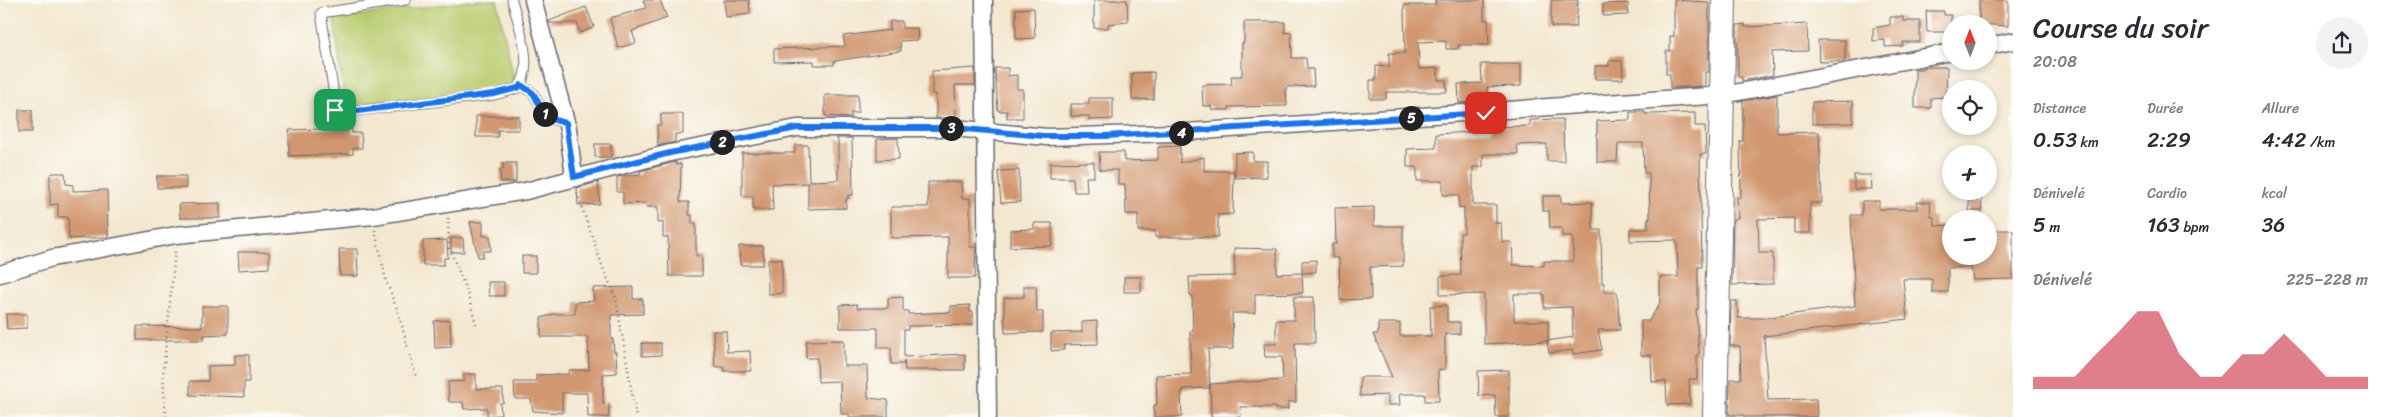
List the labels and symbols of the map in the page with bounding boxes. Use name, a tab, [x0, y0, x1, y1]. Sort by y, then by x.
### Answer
north arrow	[1942, 15, 1998, 70]
pin	[314, 89, 356, 131]
pin	[1465, 92, 1507, 134]
pin: 1	[532, 102, 558, 126]
pin: 5	[1398, 106, 1424, 130]
pin: 3	[938, 116, 964, 140]
pin: 4	[1168, 120, 1194, 146]
pin: 2	[710, 130, 734, 154]

